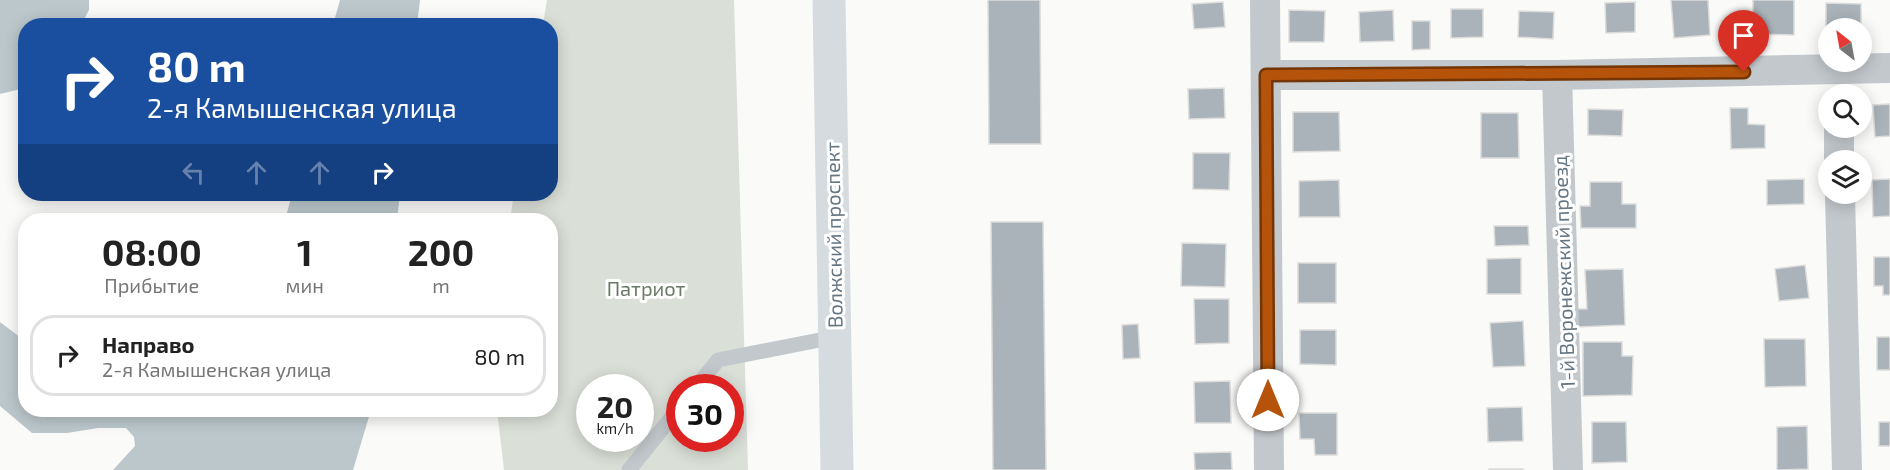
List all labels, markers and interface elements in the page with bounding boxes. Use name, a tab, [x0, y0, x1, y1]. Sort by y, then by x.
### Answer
pin	[1718, 10, 1769, 72]
north arrow	[1818, 18, 1872, 72]
map controls	[1818, 18, 1872, 204]
icon: arrive	[1727, 19, 1760, 52]
text: 80 m	[147, 40, 246, 90]
icon: right	[48, 42, 126, 120]
button: search	[1818, 84, 1872, 138]
text: 2-я Камышенская улица	[147, 91, 457, 123]
street label: Волжский проспект	[819, 141, 847, 328]
button: layers	[1818, 150, 1872, 204]
street label: 1-й Воронежский проезд	[1547, 155, 1579, 389]
icon: left	[177, 156, 210, 189]
icon: ahead	[240, 156, 273, 189]
icon: ahead	[303, 156, 336, 189]
icon: right	[366, 156, 399, 189]
text: 08:00	[102, 230, 202, 273]
text: 1	[297, 230, 313, 273]
text: 200	[408, 230, 474, 273]
text: Прибытие	[104, 273, 199, 297]
text: мин	[286, 273, 324, 297]
text: m	[432, 273, 450, 297]
park label: Патриот	[607, 276, 686, 300]
text: Направо	[102, 331, 195, 357]
icon: right	[51, 339, 84, 372]
text: 80 m	[474, 343, 525, 369]
text: 2-я Камышенская улица	[102, 357, 331, 381]
position arrow	[1236, 368, 1300, 432]
speed limit sign: 30	[666, 374, 744, 452]
text: 20	[597, 388, 633, 424]
text: km/h	[596, 419, 634, 437]

